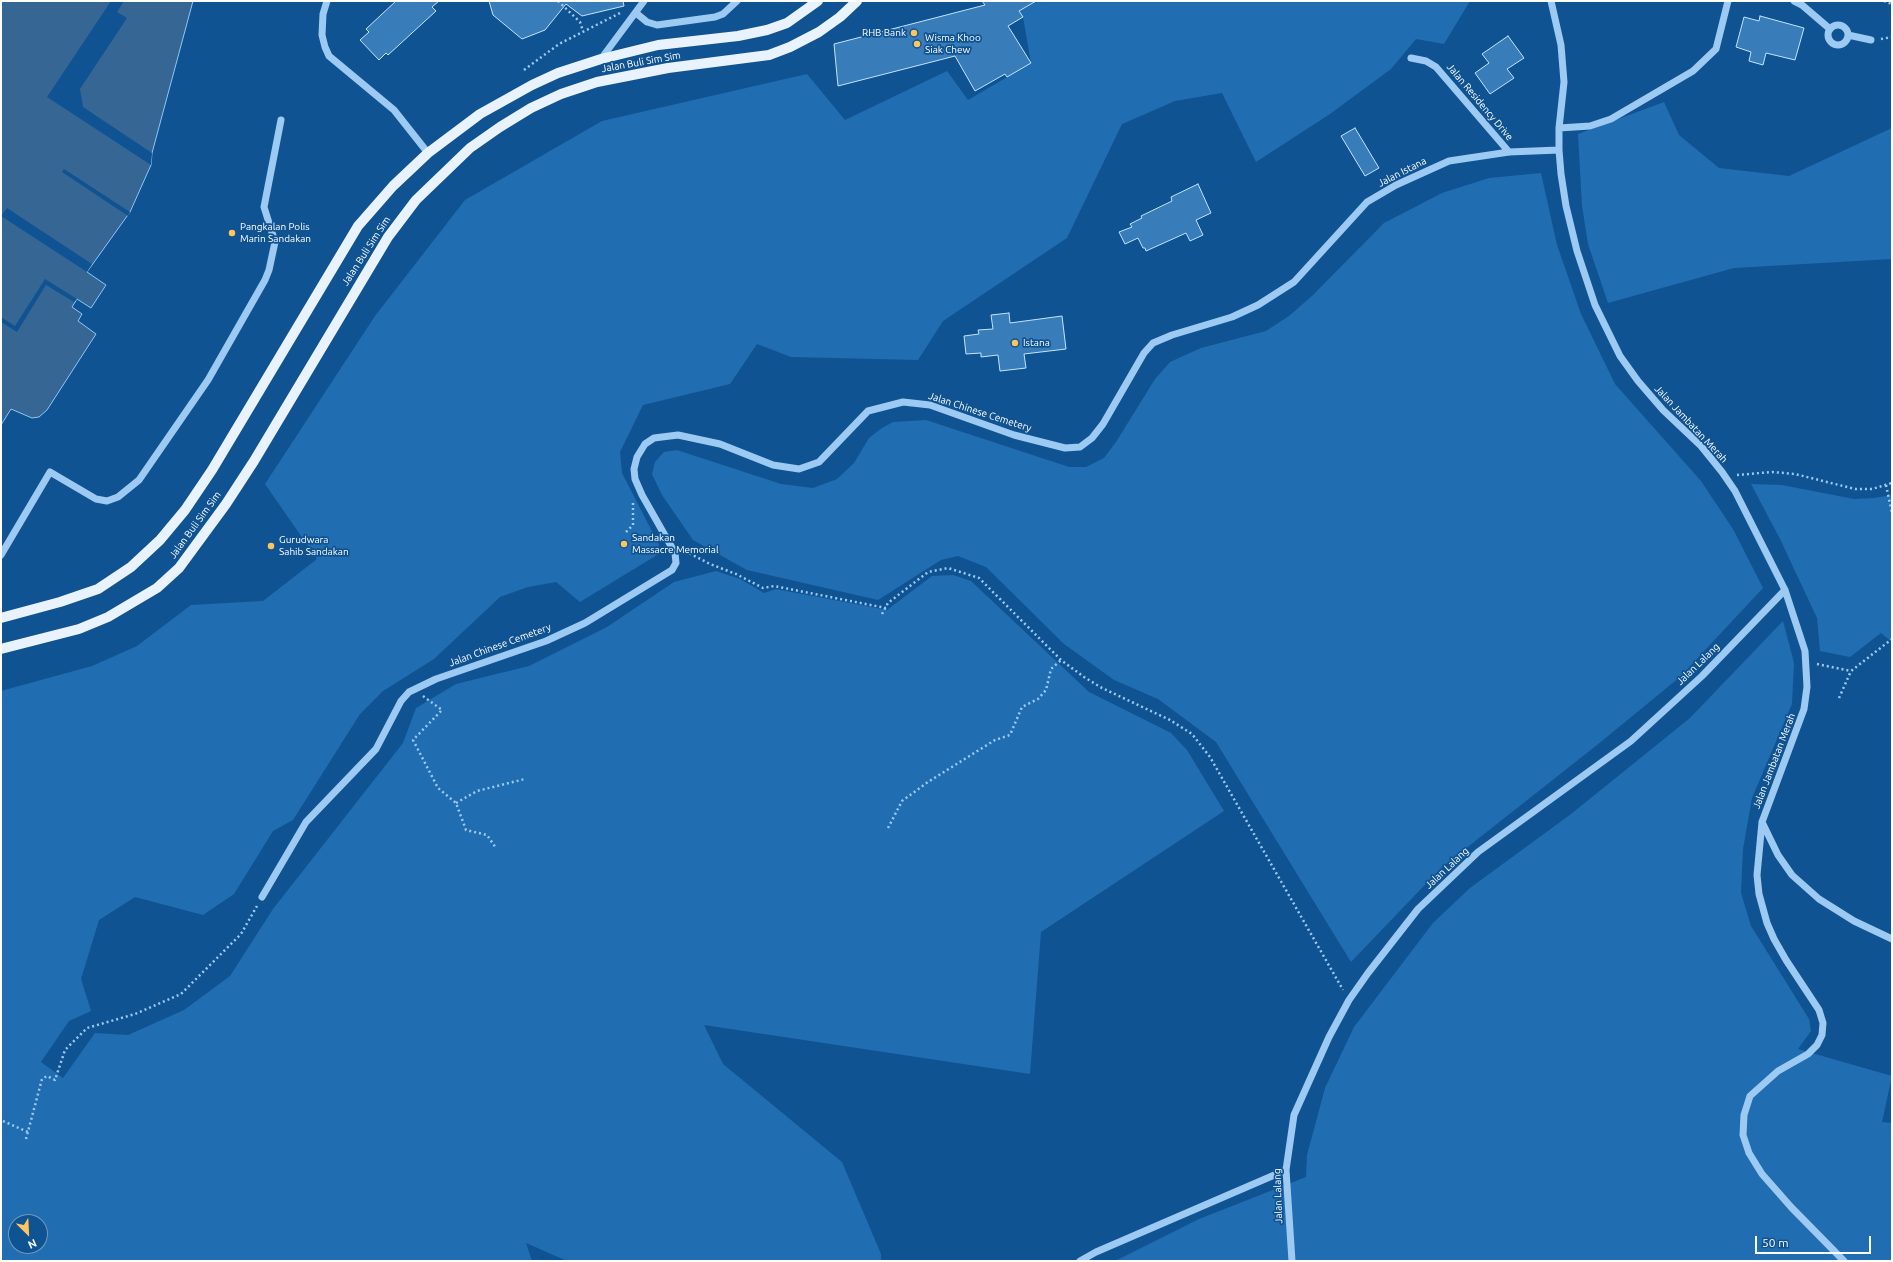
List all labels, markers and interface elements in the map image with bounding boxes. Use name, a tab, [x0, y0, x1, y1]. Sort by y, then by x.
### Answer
place label: RHB Bank	[862, 27, 906, 39]
marker: RHB Bank	[909, 28, 919, 38]
place label: Wisma Khoo Siak Chew	[925, 32, 981, 56]
marker: Wisma Khoo Siak Chew	[912, 39, 922, 49]
street label: Jalan Buli Sim Sim	[601, 49, 681, 75]
street label: Jalan Residency Drive	[1444, 61, 1516, 143]
street label: Jalan Istana	[1376, 155, 1428, 189]
street label: Jalan Buli Sim Sim	[339, 214, 393, 288]
place label: Pangkalan Polis Marin Sandakan	[240, 221, 311, 244]
marker: Pangkalan Polis Marin Sandakan	[227, 228, 237, 238]
place label: Istana	[1023, 337, 1050, 349]
marker: Istana	[1010, 338, 1020, 348]
street label: Jalan Jambatan Merah	[1652, 383, 1730, 465]
street label: Jalan Chinese Cemetery	[927, 390, 1033, 434]
street label: Jalan Buli Sim Sim	[167, 489, 223, 561]
place label: Sandakan Massacre Memorial	[632, 532, 719, 556]
place label: Gurudwara Sahib Sandakan	[279, 534, 349, 558]
marker: Sandakan Massacre Memorial	[619, 539, 629, 549]
marker: Gurudwara Sahib Sandakan	[266, 541, 276, 551]
street label: Jalan Chinese Cemetery	[447, 621, 553, 669]
street label: Jalan Lalang	[1674, 640, 1722, 688]
street label: Jalan Jambatan Merah	[1750, 712, 1798, 810]
street label: Jalan Lalang	[1423, 845, 1471, 891]
street label: Jalan Lalang	[1271, 1168, 1285, 1224]
north arrow	[8, 1214, 48, 1254]
scale bar	[1757, 1228, 1873, 1254]
text: 50 m	[1762, 1236, 1789, 1249]
text: N	[26, 1237, 39, 1251]

